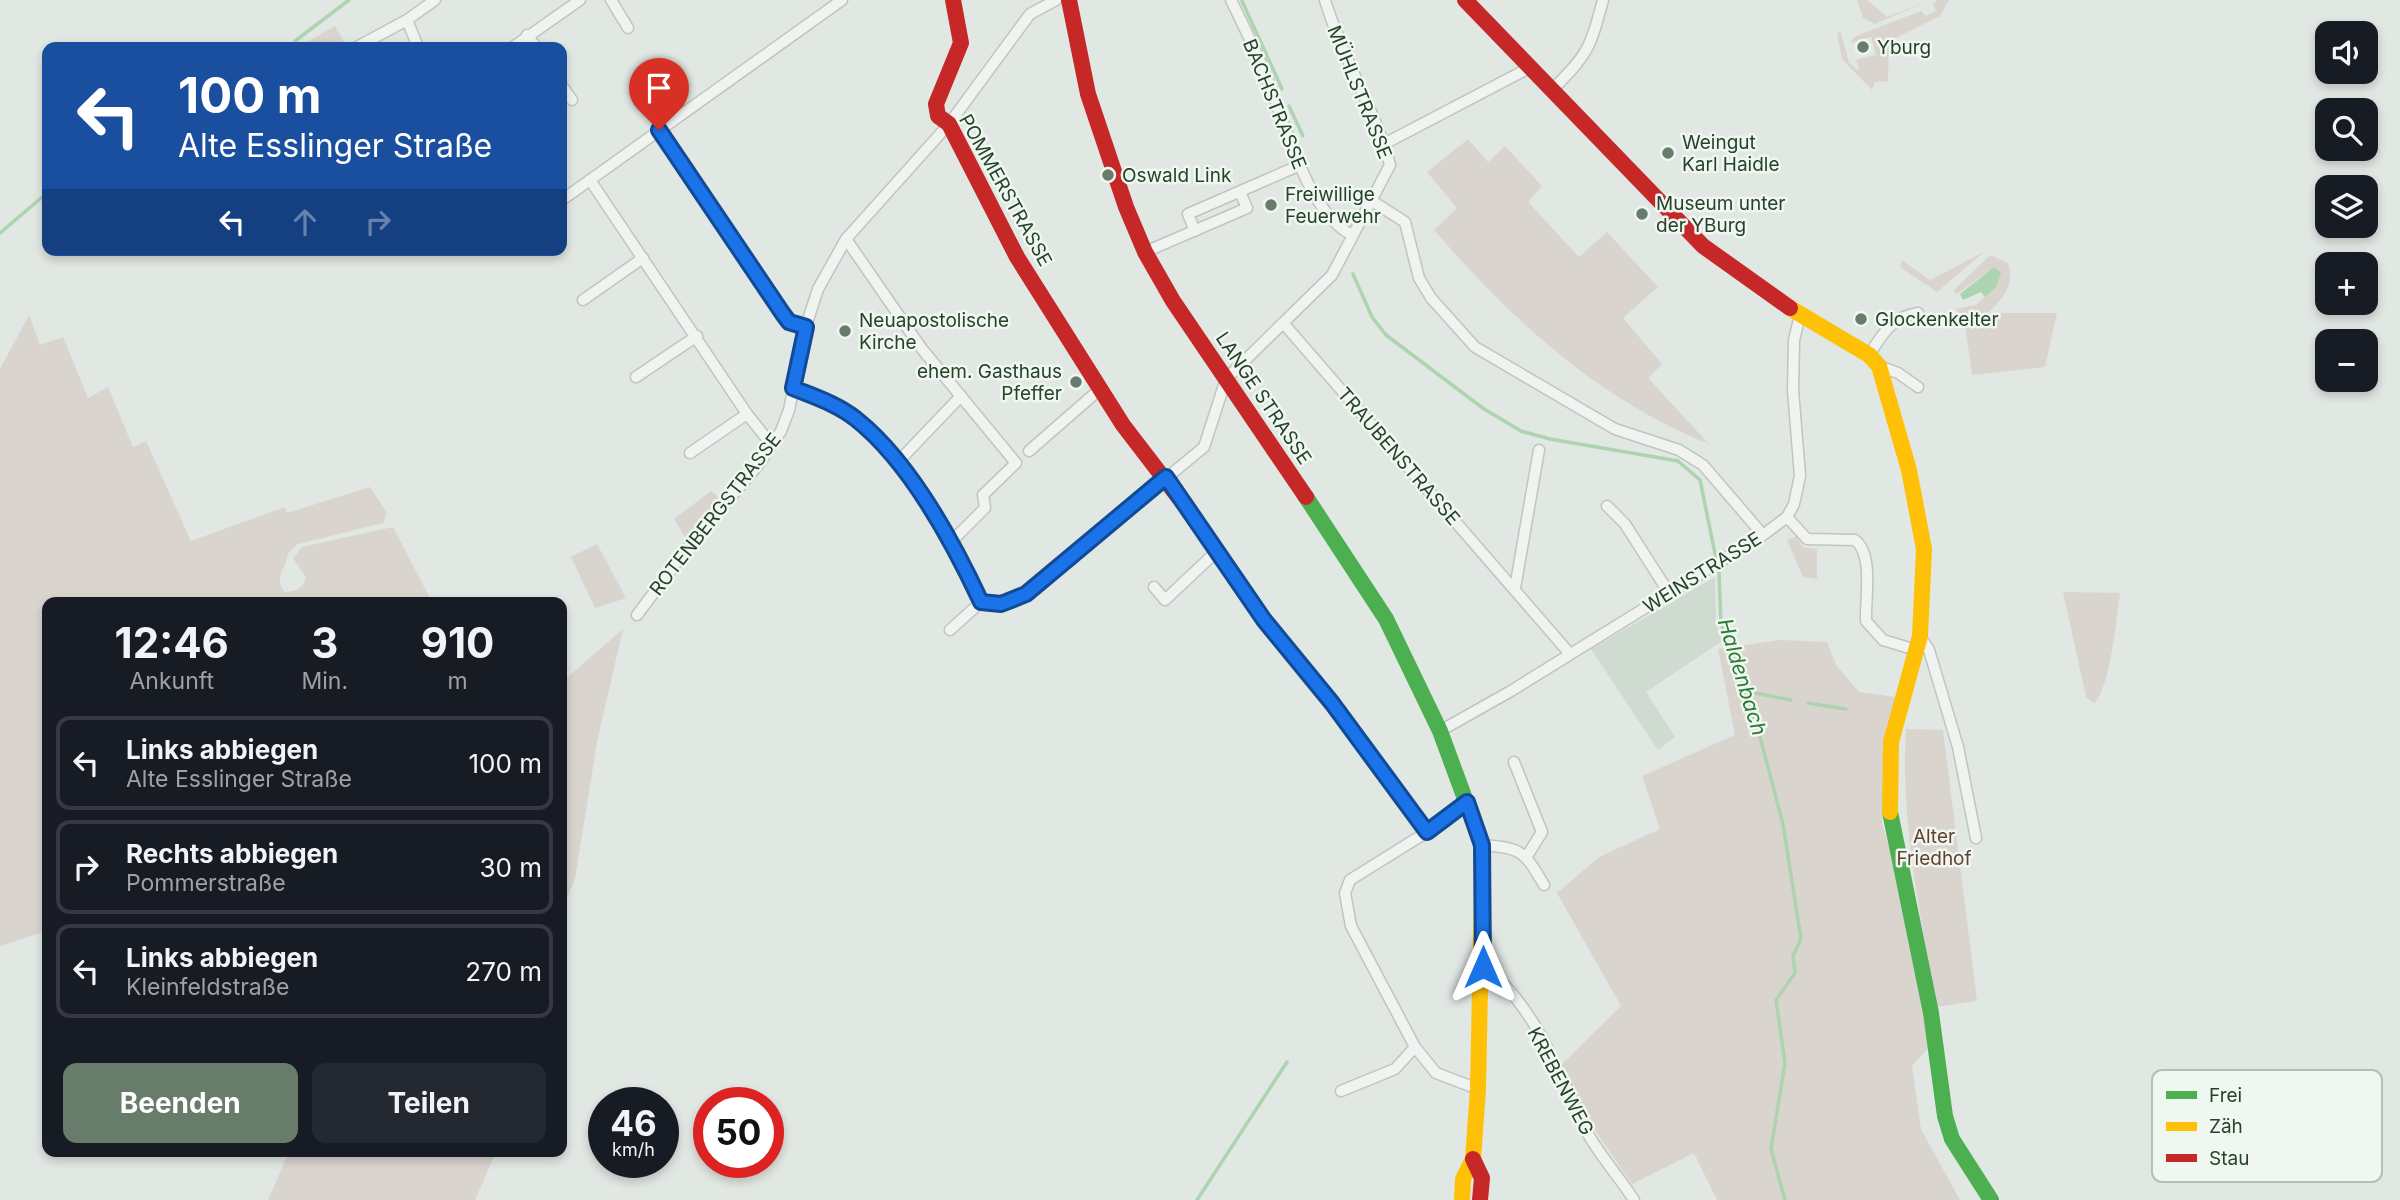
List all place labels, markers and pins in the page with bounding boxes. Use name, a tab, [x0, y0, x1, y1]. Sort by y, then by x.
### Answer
place label: Yburg	[1877, 36, 1931, 59]
marker: Yburg	[1855, 39, 1871, 55]
pin	[629, 58, 689, 130]
place label: Weingut Karl Haidle	[1682, 131, 1780, 176]
marker: Weingut Karl Haidle	[1660, 145, 1676, 161]
place label: Oswald Link	[1122, 164, 1232, 187]
marker: Oswald Link	[1100, 167, 1116, 183]
place label: Freiwillige Feuerwehr	[1285, 183, 1381, 228]
place label: Museum unter der YBurg	[1656, 192, 1785, 237]
marker: Freiwillige Feuerwehr	[1263, 197, 1279, 213]
marker: Museum unter der YBurg	[1634, 206, 1650, 222]
place label: Glockenkelter	[1875, 308, 1999, 331]
place label: Neuapostolische Kirche	[859, 309, 1009, 354]
marker: Glockenkelter	[1853, 311, 1869, 327]
marker: Neuapostolische Kirche	[837, 323, 853, 339]
place label: ehem. Gasthaus Pfeffer	[917, 360, 1062, 405]
marker: ehem. Gasthaus Pfeffer	[1068, 374, 1084, 390]

